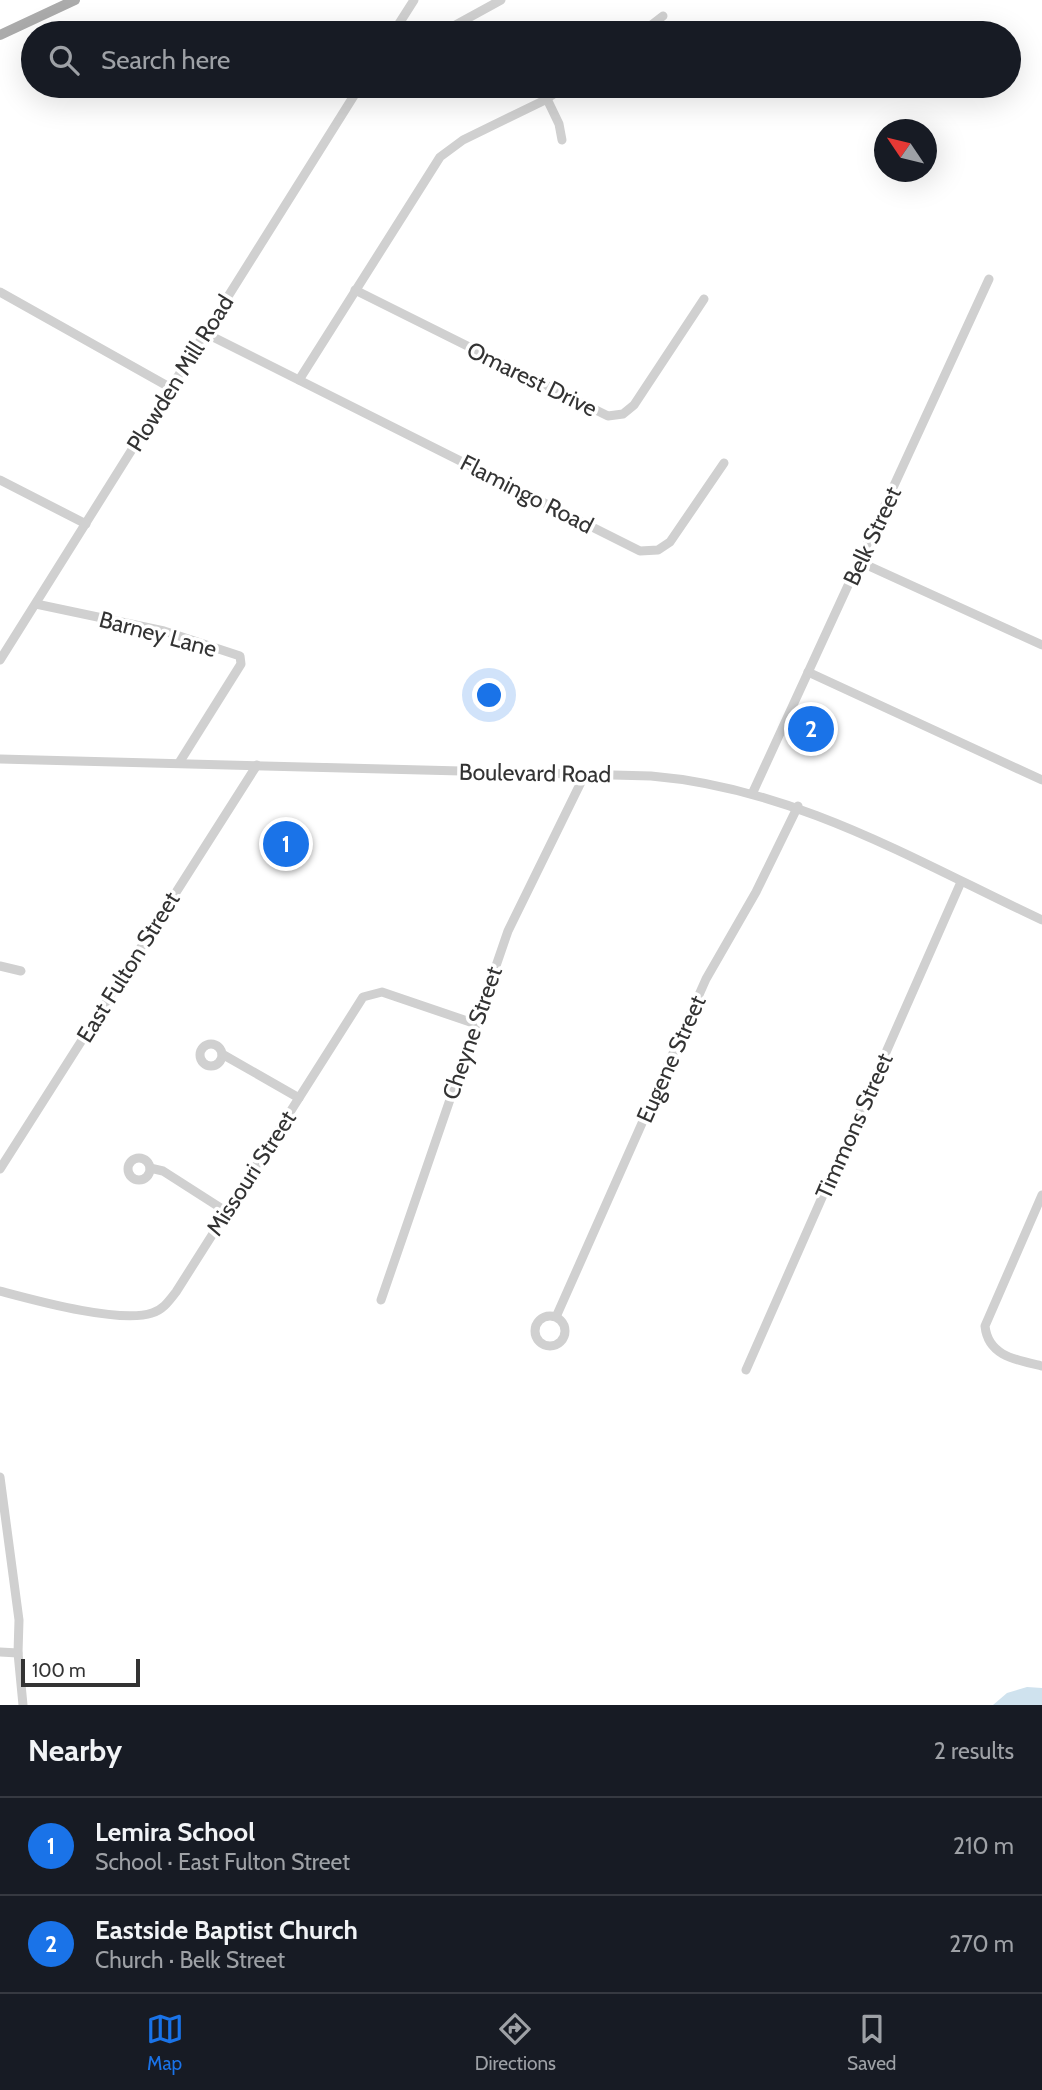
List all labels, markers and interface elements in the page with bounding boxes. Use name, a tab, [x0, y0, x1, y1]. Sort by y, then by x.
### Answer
search box	[21, 21, 1021, 98]
icon: search	[45, 41, 83, 79]
text: Search here	[101, 44, 230, 76]
north arrow	[874, 119, 937, 182]
street label: Plowden Mill Road	[121, 290, 239, 456]
street label: Omarest Drive	[462, 335, 602, 423]
street label: Flamingo Road	[456, 448, 598, 540]
street label: Belk Street	[837, 482, 907, 590]
street label: Barney Lane	[96, 605, 220, 663]
your location	[472, 678, 506, 712]
pin: 2	[788, 703, 834, 755]
street label: Boulevard Road	[459, 758, 611, 788]
pin: 1	[263, 818, 309, 870]
street label: East Fulton Street	[71, 886, 186, 1047]
street label: Cheyne Street	[436, 963, 508, 1103]
street label: Eugene Street	[630, 991, 712, 1127]
street label: Timmons Street	[809, 1049, 899, 1203]
street label: Missouri Street	[200, 1105, 302, 1241]
scale bar	[21, 1656, 140, 1688]
text: 100 m	[32, 1659, 86, 1682]
text: Nearby	[28, 1732, 122, 1769]
text: 2 results	[934, 1737, 1014, 1765]
text: Lemira School	[95, 1816, 255, 1848]
text: 1	[47, 1832, 55, 1860]
text: 210 m	[953, 1832, 1014, 1860]
text: School · East Fulton Street	[95, 1848, 350, 1876]
text: Eastside Baptist Church	[95, 1914, 358, 1946]
text: 2	[45, 1930, 57, 1958]
text: 270 m	[949, 1930, 1014, 1958]
text: Church · Belk Street	[95, 1946, 285, 1974]
tab: Map	[146, 2010, 184, 2075]
tab: Directions	[475, 2010, 556, 2075]
tab: Saved	[847, 2010, 896, 2075]

